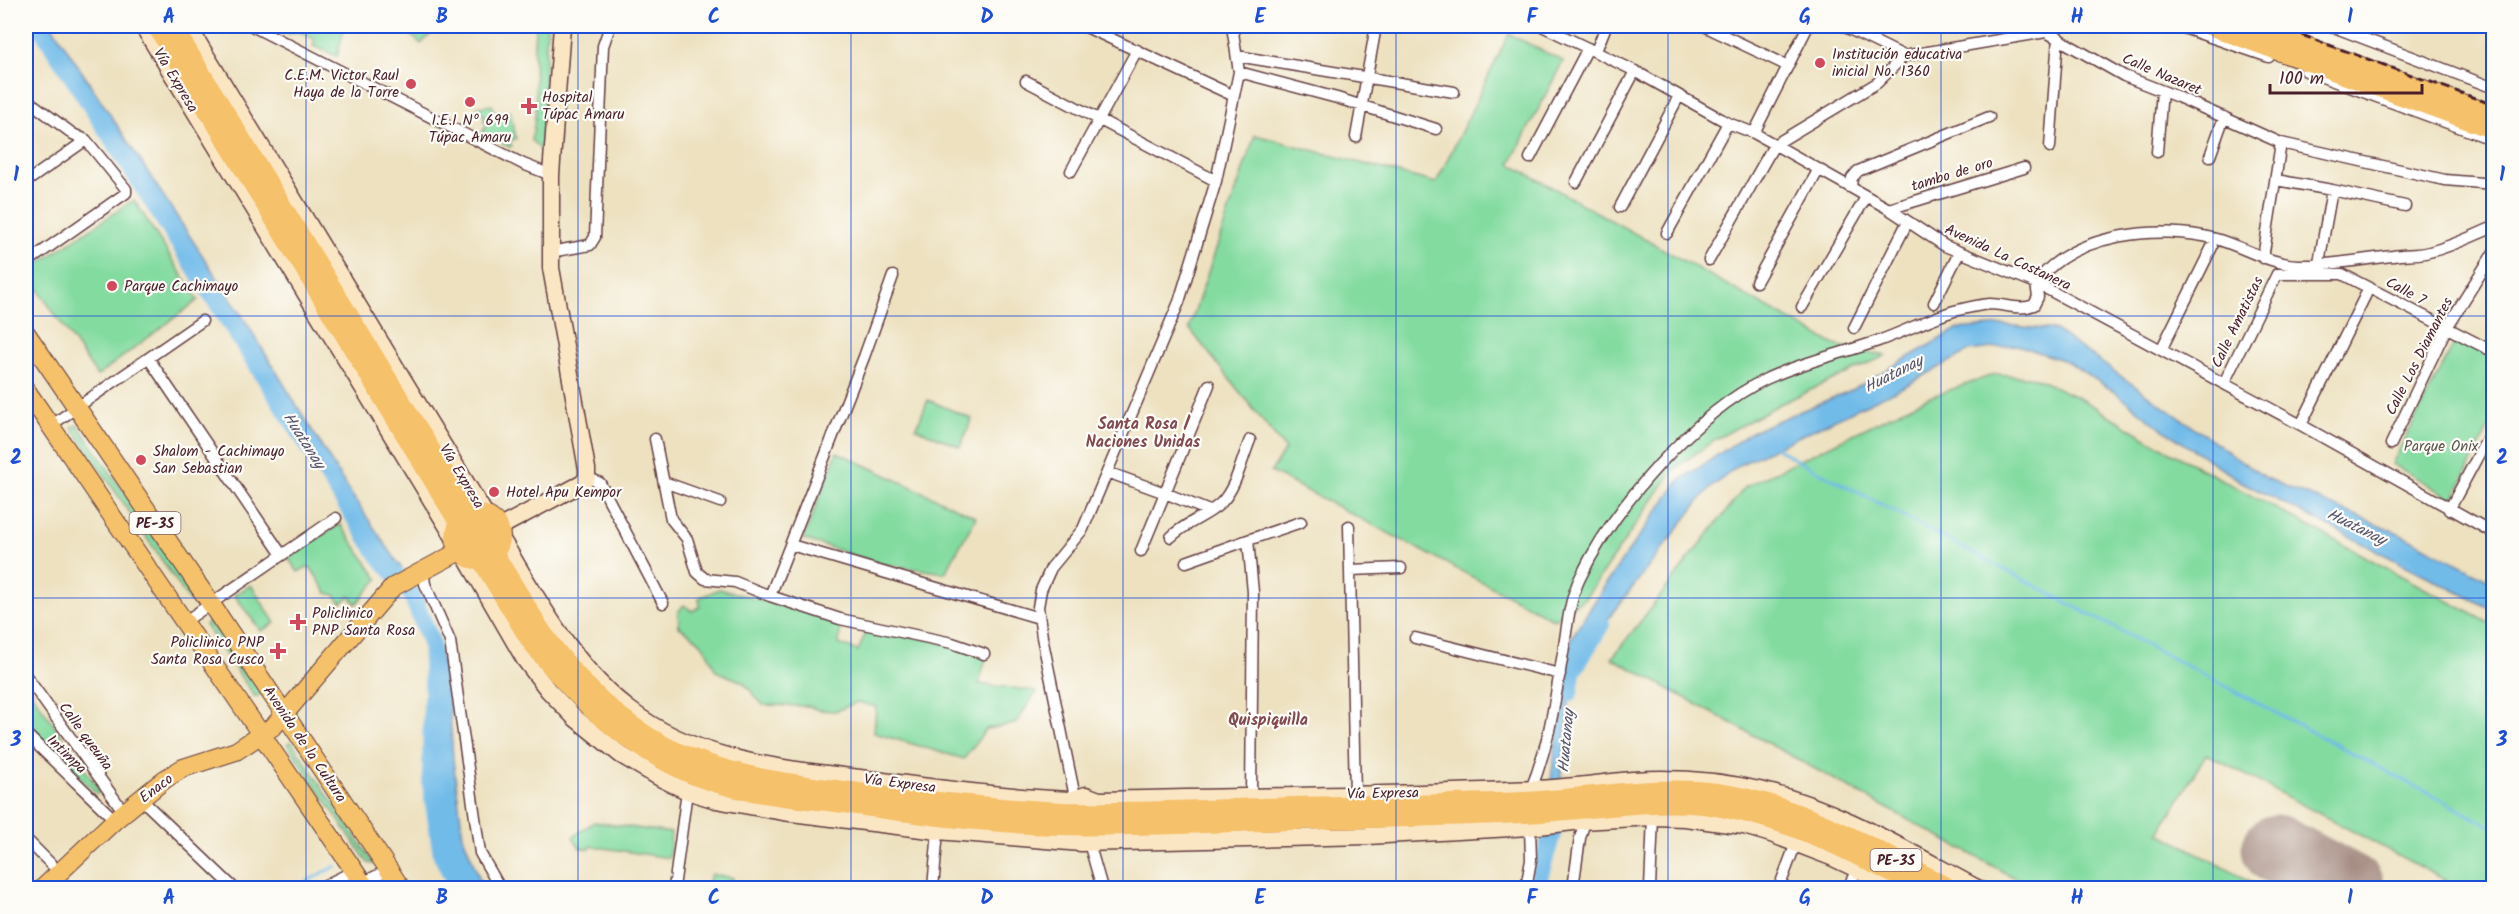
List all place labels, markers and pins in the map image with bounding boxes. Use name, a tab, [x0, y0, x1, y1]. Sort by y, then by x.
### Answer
place label: Institución educativa inicial No. 1360	[1832, 43, 1962, 84]
marker: Institución educativa inicial No. 1360	[1813, 56, 1827, 70]
place label: C.E.M. Victor Raul Haya de la Torre	[284, 64, 399, 105]
marker: C.E.M. Victor Raul Haya de la Torre	[404, 77, 418, 91]
place label: Hospital Túpac Amaru	[542, 86, 624, 127]
marker: I.E.I Nº 699 Túpac Amaru	[463, 95, 477, 109]
marker: Hospital Túpac Amaru	[520, 97, 538, 115]
place label: I.E.I Nº 699 Túpac Amaru	[429, 109, 511, 150]
place label: Parque Cachimayo	[124, 275, 239, 299]
marker: Parque Cachimayo	[105, 279, 119, 293]
place label: Shalom - Cachimayo San Sebastian	[153, 440, 285, 481]
marker: Shalom - Cachimayo San Sebastian	[134, 453, 148, 467]
place label: Hotel Apu Kempor	[506, 481, 622, 505]
marker: Hotel Apu Kempor	[487, 485, 501, 499]
place label: Policlinico PNP Santa Rosa	[312, 602, 415, 643]
marker: Policlinico PNP Santa Rosa	[289, 613, 307, 631]
place label: Policlinico PNP Santa Rosa Cusco	[151, 631, 265, 672]
marker: Policlinico PNP Santa Rosa Cusco	[269, 642, 287, 660]

